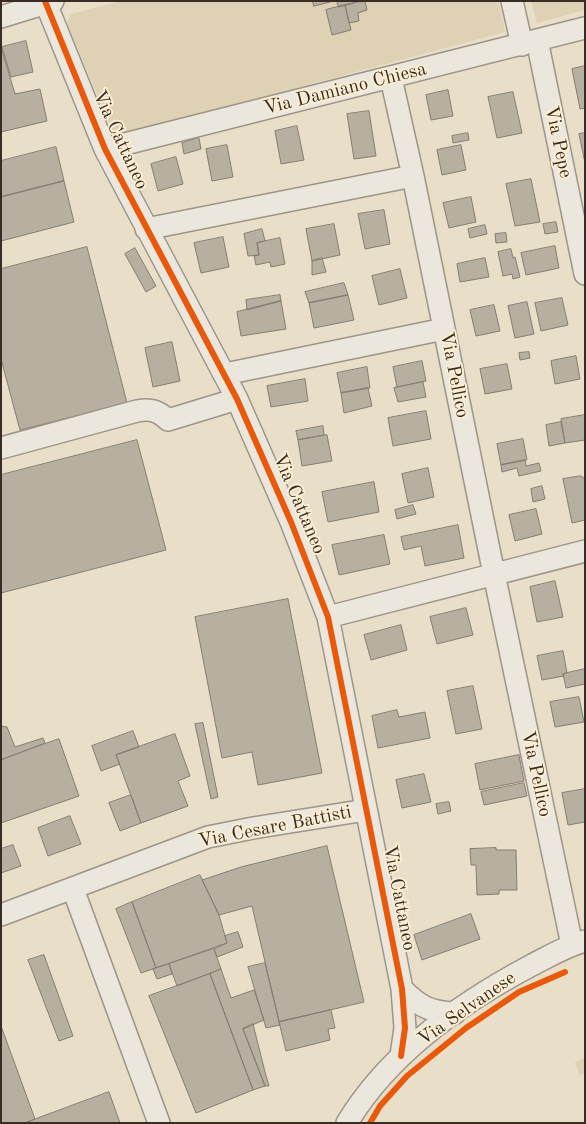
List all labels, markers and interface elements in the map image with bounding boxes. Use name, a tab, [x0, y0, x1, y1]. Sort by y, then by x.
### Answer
street label: Via Damiano Chiesa	[261, 58, 429, 120]
street label: Via Cattaneo	[87, 87, 153, 193]
street label: Via Pepe	[539, 104, 577, 180]
street label: Via Pellico	[434, 330, 474, 420]
street label: Via Cattaneo	[268, 450, 330, 558]
street label: Via Pellico	[516, 729, 556, 819]
street label: Via Cesare Battisti	[196, 801, 354, 853]
street label: Via Cattaneo	[378, 843, 420, 953]
street label: Via Selvanese	[414, 967, 520, 1051]

